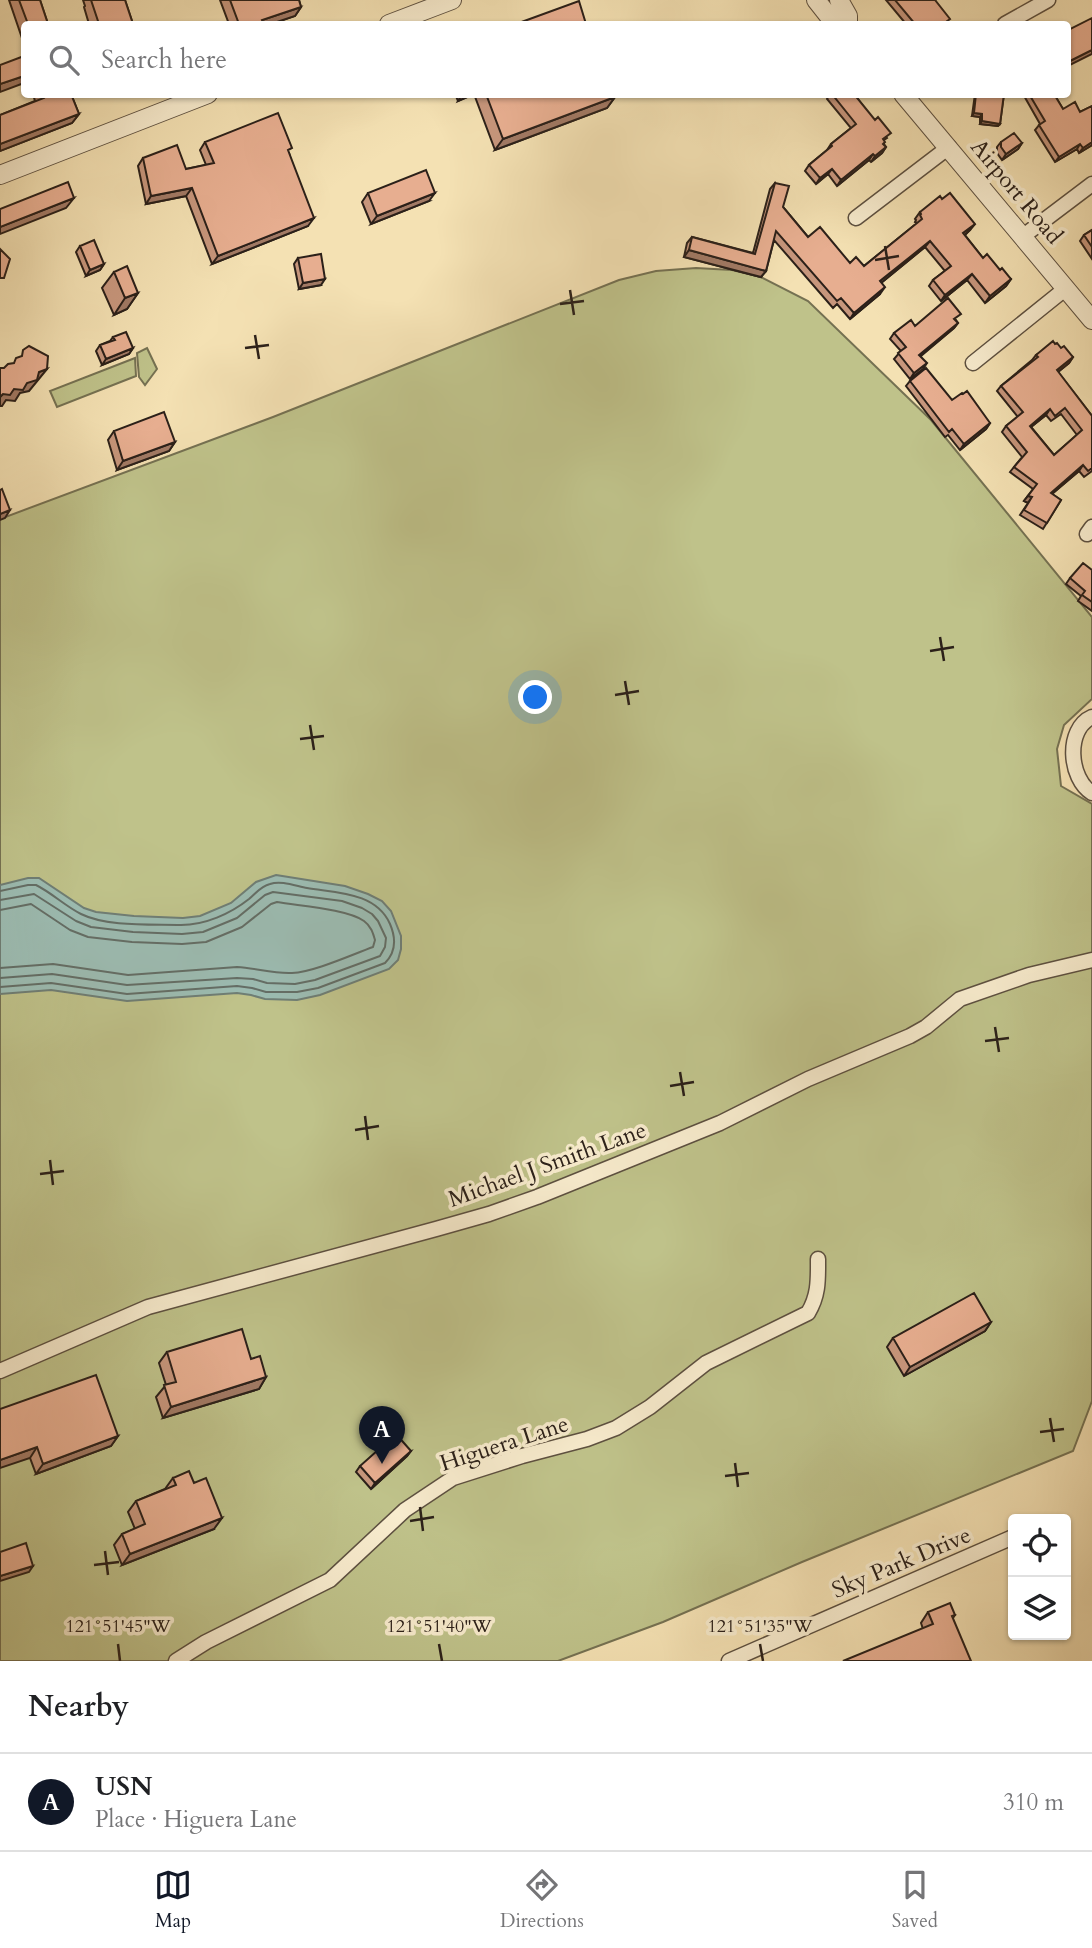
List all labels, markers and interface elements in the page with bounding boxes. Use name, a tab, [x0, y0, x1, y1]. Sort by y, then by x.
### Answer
search box	[21, 21, 1071, 98]
icon: search	[45, 41, 83, 79]
text: Search here	[101, 42, 227, 77]
street label: Airport Road	[964, 132, 1070, 251]
your location	[518, 680, 552, 714]
street label: Michael J Smith Lane	[444, 1114, 650, 1215]
pin: A	[359, 1406, 405, 1464]
street label: Higuera Lane	[436, 1408, 572, 1479]
map controls	[1008, 1514, 1071, 1640]
button: locate	[1008, 1514, 1071, 1577]
street label: Sky Park Drive	[827, 1519, 975, 1606]
button: layers	[1008, 1577, 1071, 1640]
text: 121°51'45"W	[65, 1614, 171, 1639]
text: 121°51'40"W	[386, 1614, 492, 1639]
text: 121°51'35"W	[707, 1614, 813, 1639]
text: Nearby	[28, 1686, 129, 1727]
text: USN	[95, 1769, 153, 1804]
text: A	[42, 1787, 60, 1818]
text: 310 m	[1003, 1787, 1064, 1818]
text: Place · Higuera Lane	[95, 1804, 297, 1835]
tab: Map	[154, 1866, 192, 1934]
tab: Directions	[500, 1866, 584, 1934]
tab: Saved	[892, 1866, 938, 1934]

